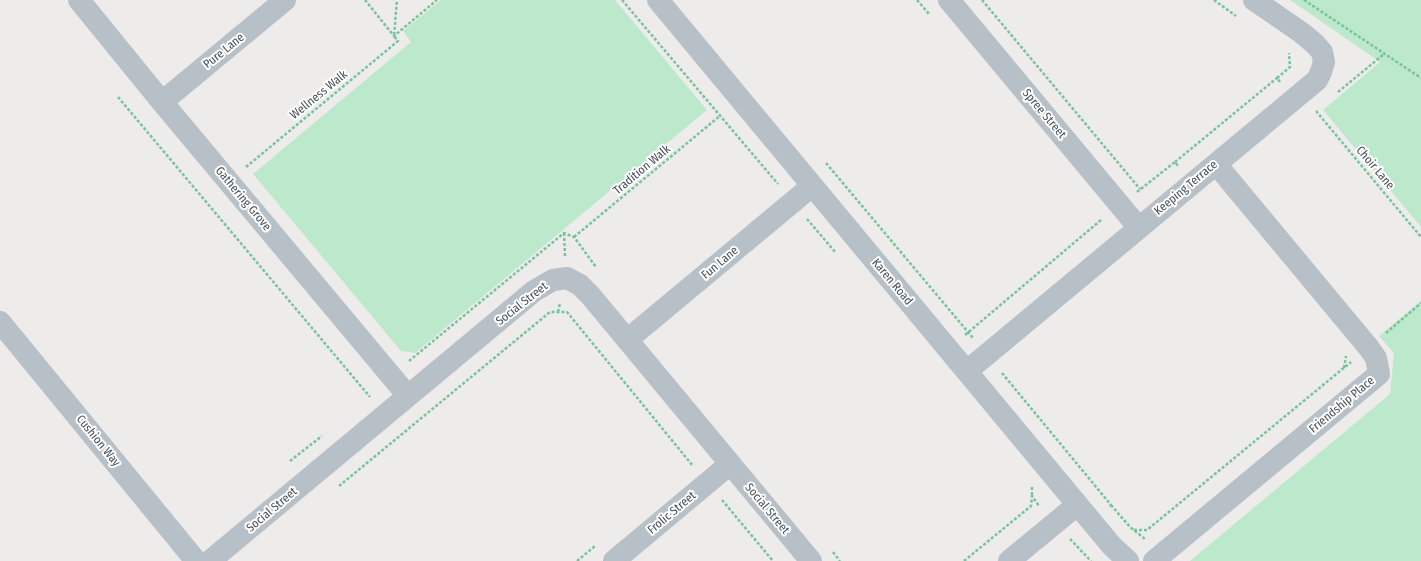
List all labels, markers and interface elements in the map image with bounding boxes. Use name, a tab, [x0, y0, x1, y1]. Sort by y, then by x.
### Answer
street label: Pure Lane	[201, 30, 247, 72]
street label: Wellness Walk	[287, 68, 351, 122]
street label: Spree Street	[1019, 86, 1069, 142]
street label: Tradition Walk	[611, 142, 673, 198]
street label: Choir Lane	[1353, 143, 1397, 193]
street label: Keeping Terrace	[1152, 157, 1220, 219]
street label: Gathering Grove	[212, 164, 274, 234]
street label: Fun Lane	[699, 243, 741, 283]
street label: Karen Road	[869, 256, 915, 308]
street label: Social Street	[493, 279, 551, 329]
street label: Friendship Place	[1307, 374, 1377, 436]
street label: Cushion Way	[73, 412, 123, 470]
street label: Social Street	[742, 481, 792, 537]
street label: Social Street	[244, 485, 300, 535]
street label: Frolic Street	[645, 489, 699, 537]

